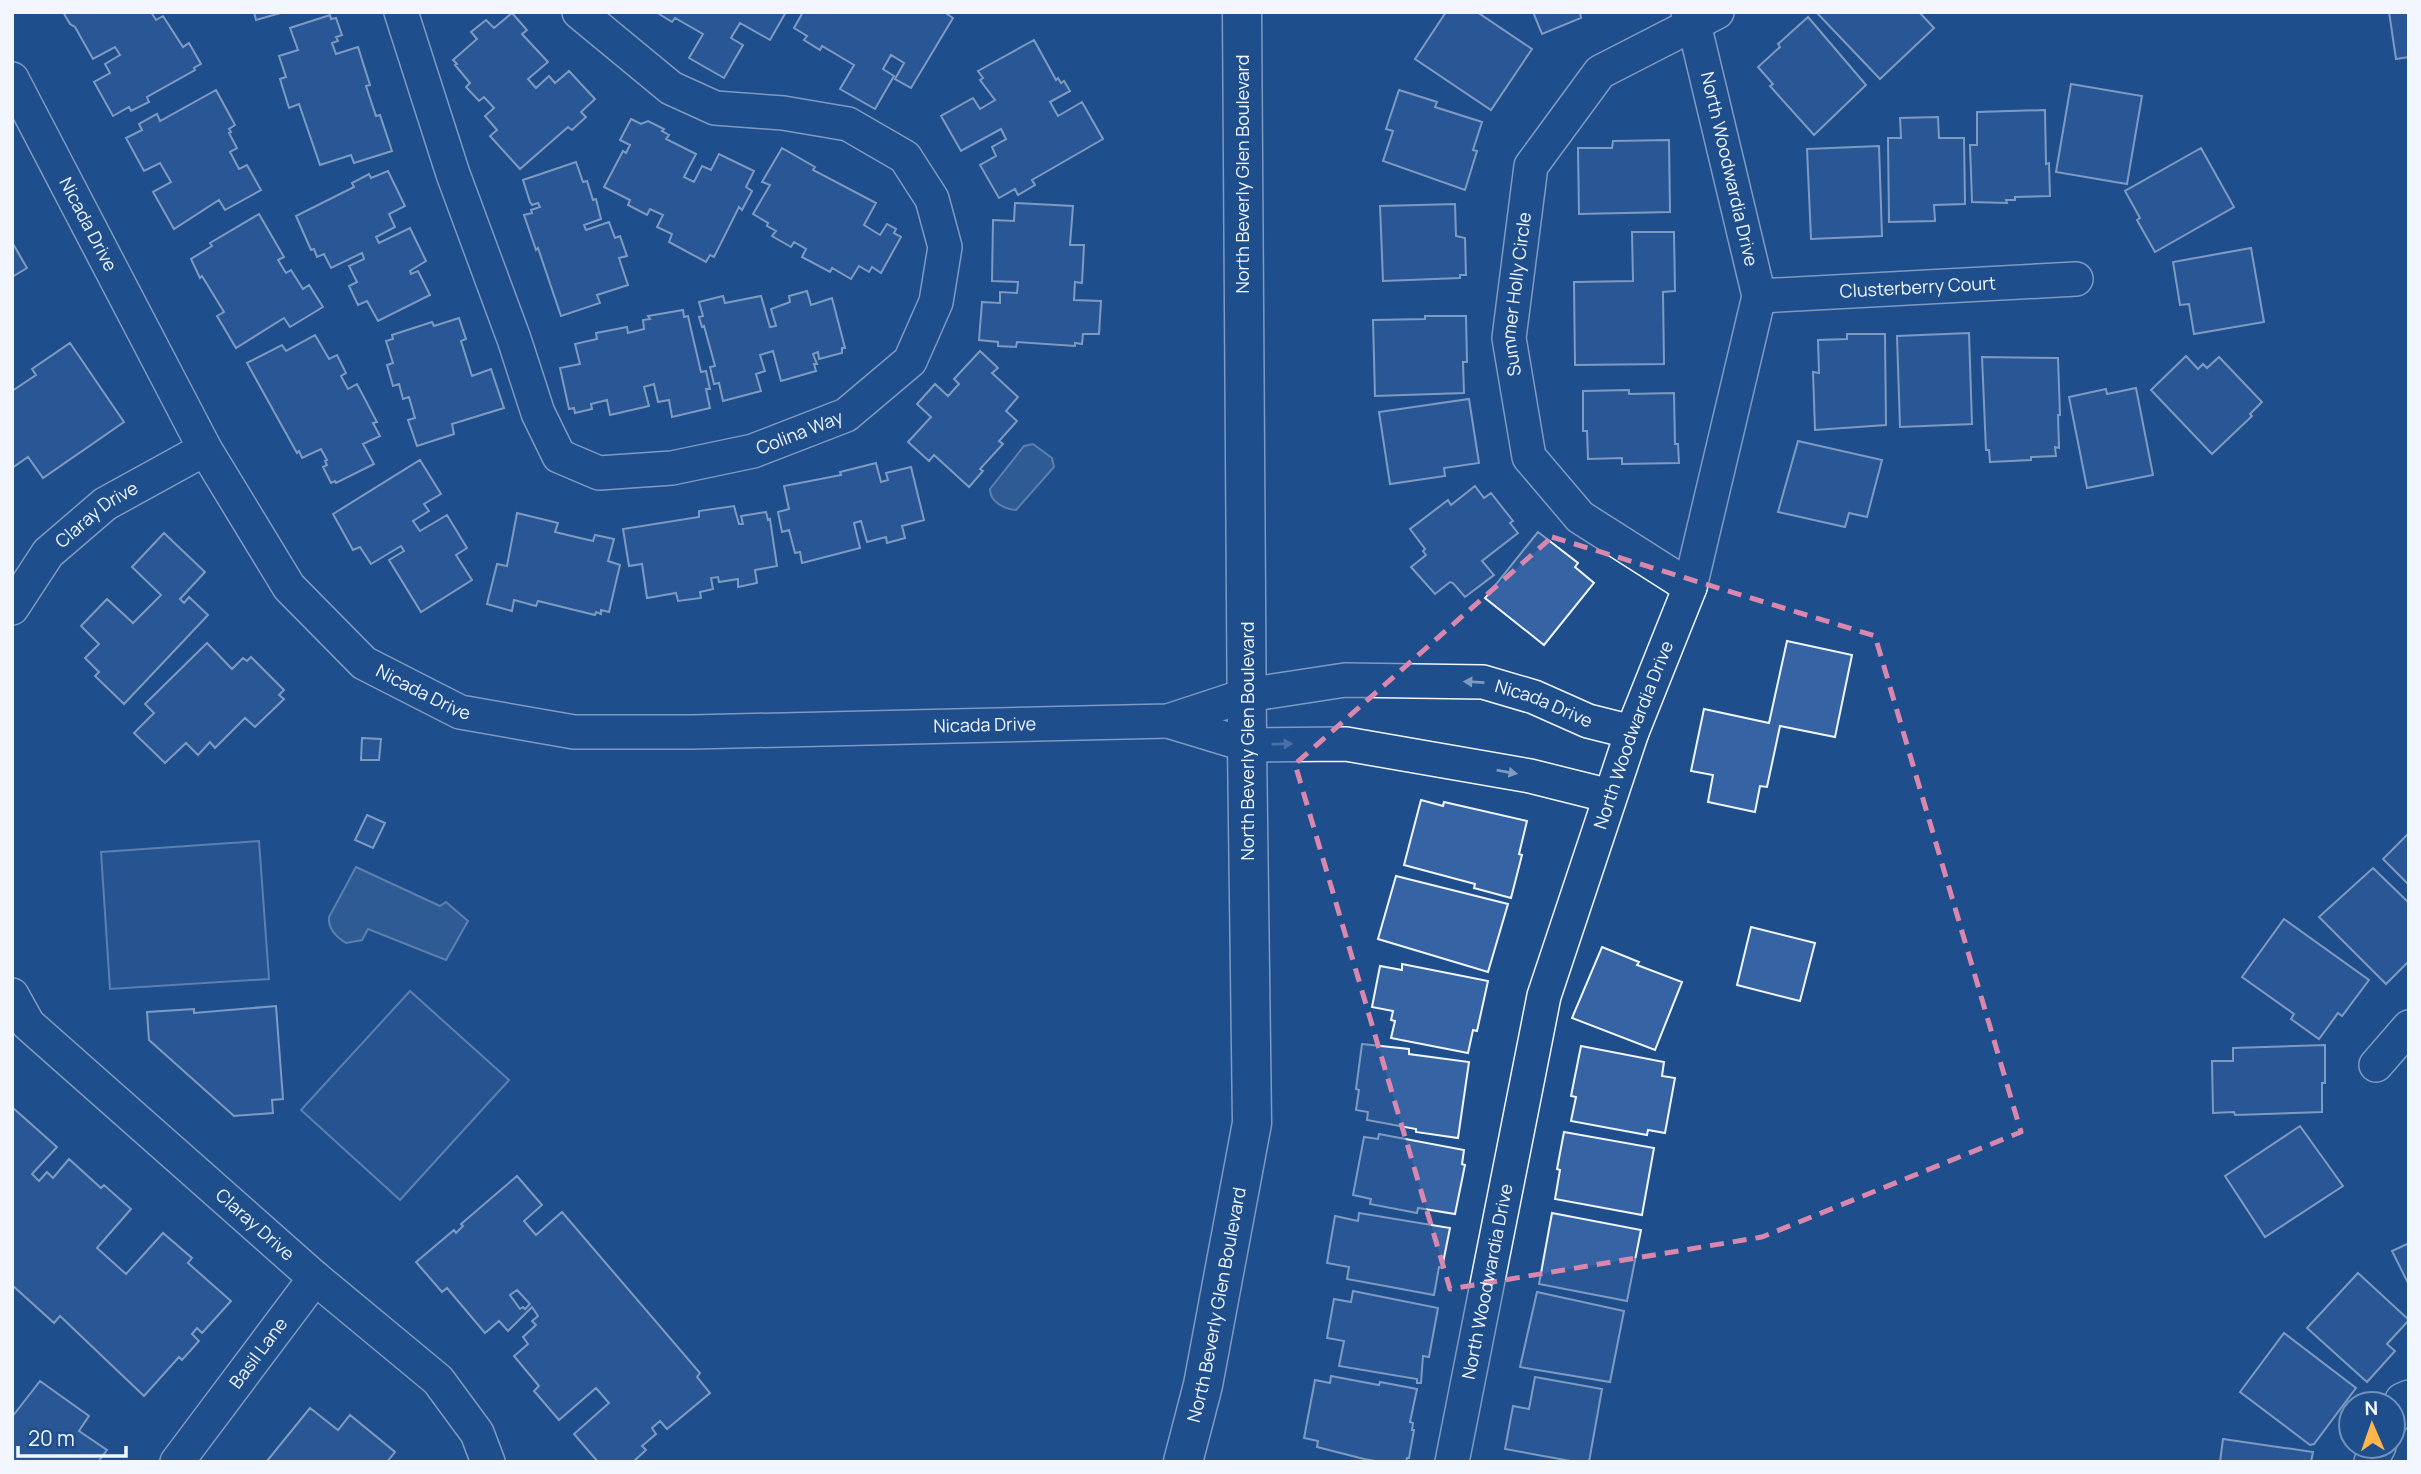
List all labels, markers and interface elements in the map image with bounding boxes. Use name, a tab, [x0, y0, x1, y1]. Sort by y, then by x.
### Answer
street label: North Beverly Glen Boulevard	[1230, 55, 1254, 294]
street label: North Woodwardia Drive	[1696, 69, 1764, 268]
street label: Nicada Drive	[54, 173, 123, 275]
street label: Summer Holly Circle	[1496, 211, 1536, 378]
street label: Clusterberry Court	[1839, 270, 1996, 303]
street label: Colina Way	[752, 404, 847, 460]
street label: Claray Drive	[50, 475, 142, 553]
street label: North Beverly Glen Boulevard	[1235, 622, 1259, 861]
street label: North Woodwardia Drive	[1587, 637, 1678, 832]
street label: Nicada Drive	[372, 658, 472, 725]
street label: Nicada Drive	[1492, 673, 1597, 732]
one-way arrow	[1463, 676, 1485, 687]
street label: Nicada Drive	[933, 711, 1036, 737]
one-way arrow	[1271, 739, 1293, 750]
one-way arrow	[1496, 767, 1518, 778]
street label: North Woodwardia Drive	[1456, 1181, 1518, 1381]
street label: Claray Drive	[211, 1183, 300, 1265]
street label: North Beverly Glen Boulevard	[1181, 1185, 1251, 1425]
street label: Basil Lane	[223, 1312, 292, 1393]
north arrow	[2337, 1390, 2407, 1460]
text: N	[2364, 1395, 2379, 1421]
scale bar	[18, 1414, 126, 1458]
text: 20 m	[28, 1424, 75, 1452]

